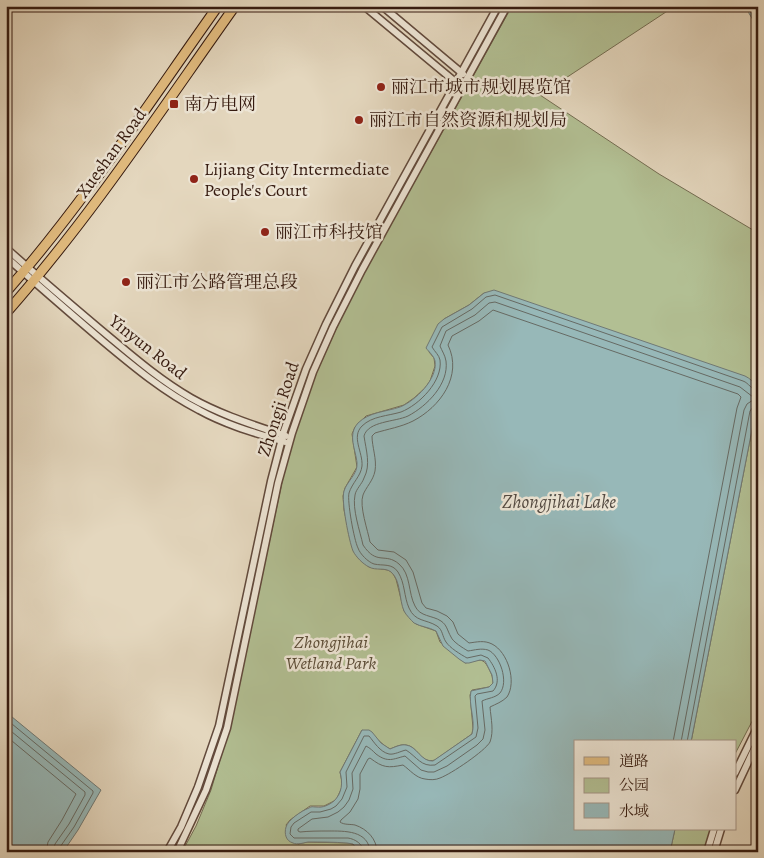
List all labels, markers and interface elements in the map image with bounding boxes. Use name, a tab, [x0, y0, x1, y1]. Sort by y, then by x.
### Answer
place label: 丽江市城市规划展览馆	[391, 75, 571, 99]
marker: 丽江市城市规划展览馆	[375, 81, 387, 93]
place label: 南方电网	[184, 92, 256, 116]
marker: 南方电网	[168, 98, 180, 110]
street label: Xueshan Road	[70, 103, 152, 203]
place label: 丽江市自然资源和规划局	[369, 108, 567, 132]
marker: 丽江市自然资源和规划局	[353, 114, 365, 126]
place label: Lijiang City Intermediate People's Court	[204, 157, 389, 202]
marker: Lijiang City Intermediate People's Court	[188, 173, 200, 185]
place label: 丽江市科技馆	[275, 220, 383, 244]
marker: 丽江市科技馆	[259, 226, 271, 238]
place label: 丽江市公路管理总段	[136, 270, 298, 294]
marker: 丽江市公路管理总段	[120, 276, 132, 288]
street label: Yinyun Road	[103, 309, 192, 385]
street label: Zhongji Road	[251, 358, 305, 459]
water label: Zhongjihai Lake	[502, 489, 616, 515]
park label: Zhongjihai Wetland Park	[286, 630, 376, 675]
legend	[574, 740, 736, 830]
text: 道路	[619, 751, 649, 771]
text: 公园	[619, 775, 649, 795]
text: 水域	[619, 801, 649, 821]

